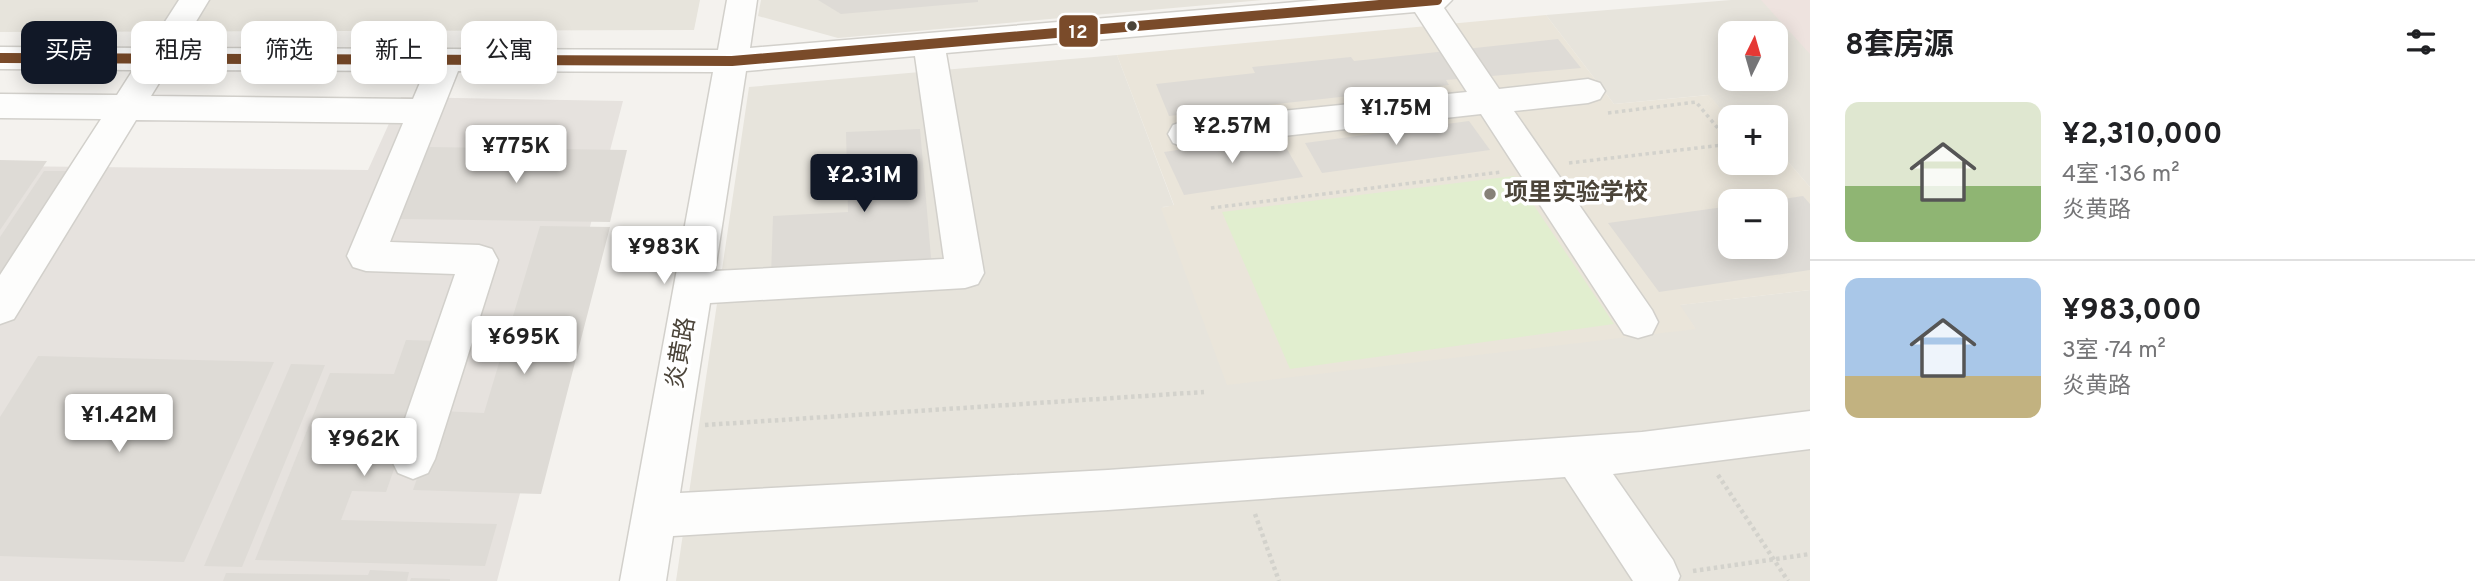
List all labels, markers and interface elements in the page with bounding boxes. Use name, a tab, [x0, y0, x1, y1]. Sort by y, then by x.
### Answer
line badge: 12	[1058, 14, 1099, 48]
unlabelled marker	[1125, 19, 1139, 33]
chip: 买房	[21, 21, 117, 84]
chip: 租房	[131, 21, 227, 84]
chip: 筛选	[241, 21, 337, 84]
chip: 新上	[351, 21, 447, 84]
chip: 公寓	[461, 21, 557, 84]
text: 12	[1068, 21, 1088, 45]
north arrow	[1718, 21, 1788, 91]
map controls	[1718, 21, 1788, 259]
icon: filters	[2402, 23, 2440, 61]
text: 8套房源	[1845, 28, 1954, 65]
pin: ¥1.75M	[1339, 88, 1453, 147]
text: ¥1.75M	[1360, 95, 1432, 124]
button: +	[1718, 105, 1788, 175]
pin: ¥2.57M	[1175, 106, 1289, 165]
text: ¥2.57M	[1193, 113, 1271, 142]
text: ¥2,310,000	[2062, 117, 2223, 154]
pin: ¥775K	[467, 125, 565, 185]
icon: home	[1901, 130, 1985, 214]
text: ¥775K	[482, 133, 550, 162]
pin: ¥2.31M	[807, 154, 921, 214]
text: 4室 · 136 m²	[2062, 161, 2179, 190]
text: ¥2.31M	[826, 162, 902, 191]
place label: 项里实验学校	[1504, 179, 1648, 209]
marker: 项里实验学校	[1482, 186, 1498, 202]
button: −	[1718, 189, 1788, 259]
text: 炎黄路	[2062, 197, 2131, 226]
pin: ¥983K	[615, 226, 713, 286]
text: ¥983K	[628, 234, 700, 263]
text: ¥983,000	[2062, 293, 2202, 330]
icon: home	[1901, 306, 1985, 390]
street label: 炎黄路	[661, 315, 703, 391]
pin: ¥695K	[475, 316, 573, 376]
text: ¥695K	[488, 324, 560, 353]
text: 3室 · 74 m²	[2062, 337, 2166, 366]
text: 炎黄路	[2062, 373, 2131, 402]
pin: ¥1.42M	[62, 394, 176, 454]
text: ¥1.42M	[81, 402, 157, 431]
pin: ¥962K	[315, 419, 413, 478]
text: ¥962K	[328, 426, 400, 455]

